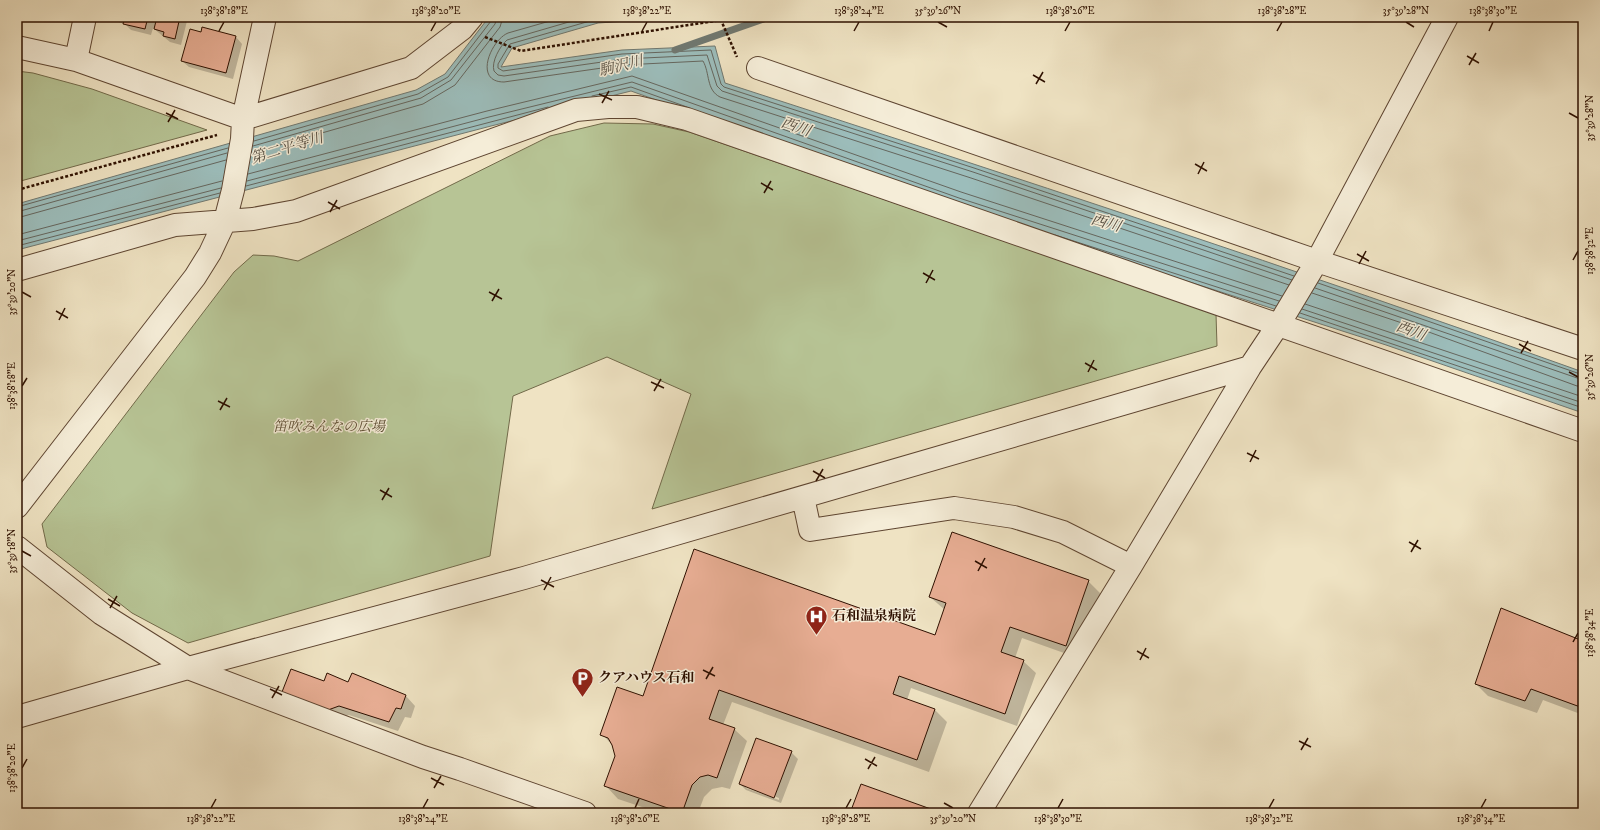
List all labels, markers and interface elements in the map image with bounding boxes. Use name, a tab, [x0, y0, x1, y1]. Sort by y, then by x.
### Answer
text: 138°38'18"E	[200, 5, 248, 17]
text: 138°38'20"E	[411, 5, 461, 17]
text: 138°38'22"E	[623, 5, 671, 17]
text: 138°38'24"E	[834, 5, 884, 17]
text: 35°39'26"N	[915, 5, 961, 17]
text: 138°38'26"E	[1045, 5, 1095, 17]
text: 138°38'28"E	[1258, 5, 1306, 17]
text: 35°39'28"N	[1383, 5, 1429, 17]
text: 138°38'30"E	[1469, 5, 1517, 17]
water label: 駒沢川	[597, 51, 647, 81]
text: 35°39'28"N	[1584, 95, 1596, 141]
water label: 西川	[779, 113, 815, 142]
water label: 第二平等川	[248, 127, 328, 168]
water label: 西川	[1089, 210, 1125, 237]
text: 138°38'32"E	[1584, 227, 1596, 275]
text: 35°39'20"N	[6, 269, 18, 315]
water label: 西川	[1394, 317, 1430, 346]
text: 35°39'26"N	[1584, 354, 1596, 400]
text: 138°38'18"E	[6, 362, 18, 410]
park label: 笛吹みんなの広場	[273, 418, 387, 436]
text: 35°39'18"N	[6, 528, 18, 574]
hospital icon: 石和温泉病院	[803, 603, 829, 636]
place label: 石和温泉病院	[832, 607, 916, 625]
text: 138°38'34"E	[1584, 609, 1596, 657]
parking icon: クアハウス石和	[569, 665, 595, 698]
place label: クアハウス石和	[598, 669, 694, 687]
text: 138°38'20"E	[6, 743, 18, 793]
text: 138°38'22"E	[187, 813, 235, 825]
text: 138°38'24"E	[398, 813, 448, 825]
text: 138°38'26"E	[610, 813, 660, 825]
text: 138°38'28"E	[822, 813, 870, 825]
text: 35°39'20"N	[930, 813, 976, 825]
text: 138°38'30"E	[1034, 813, 1082, 825]
text: 138°38'32"E	[1245, 813, 1293, 825]
text: 138°38'34"E	[1457, 813, 1505, 825]

